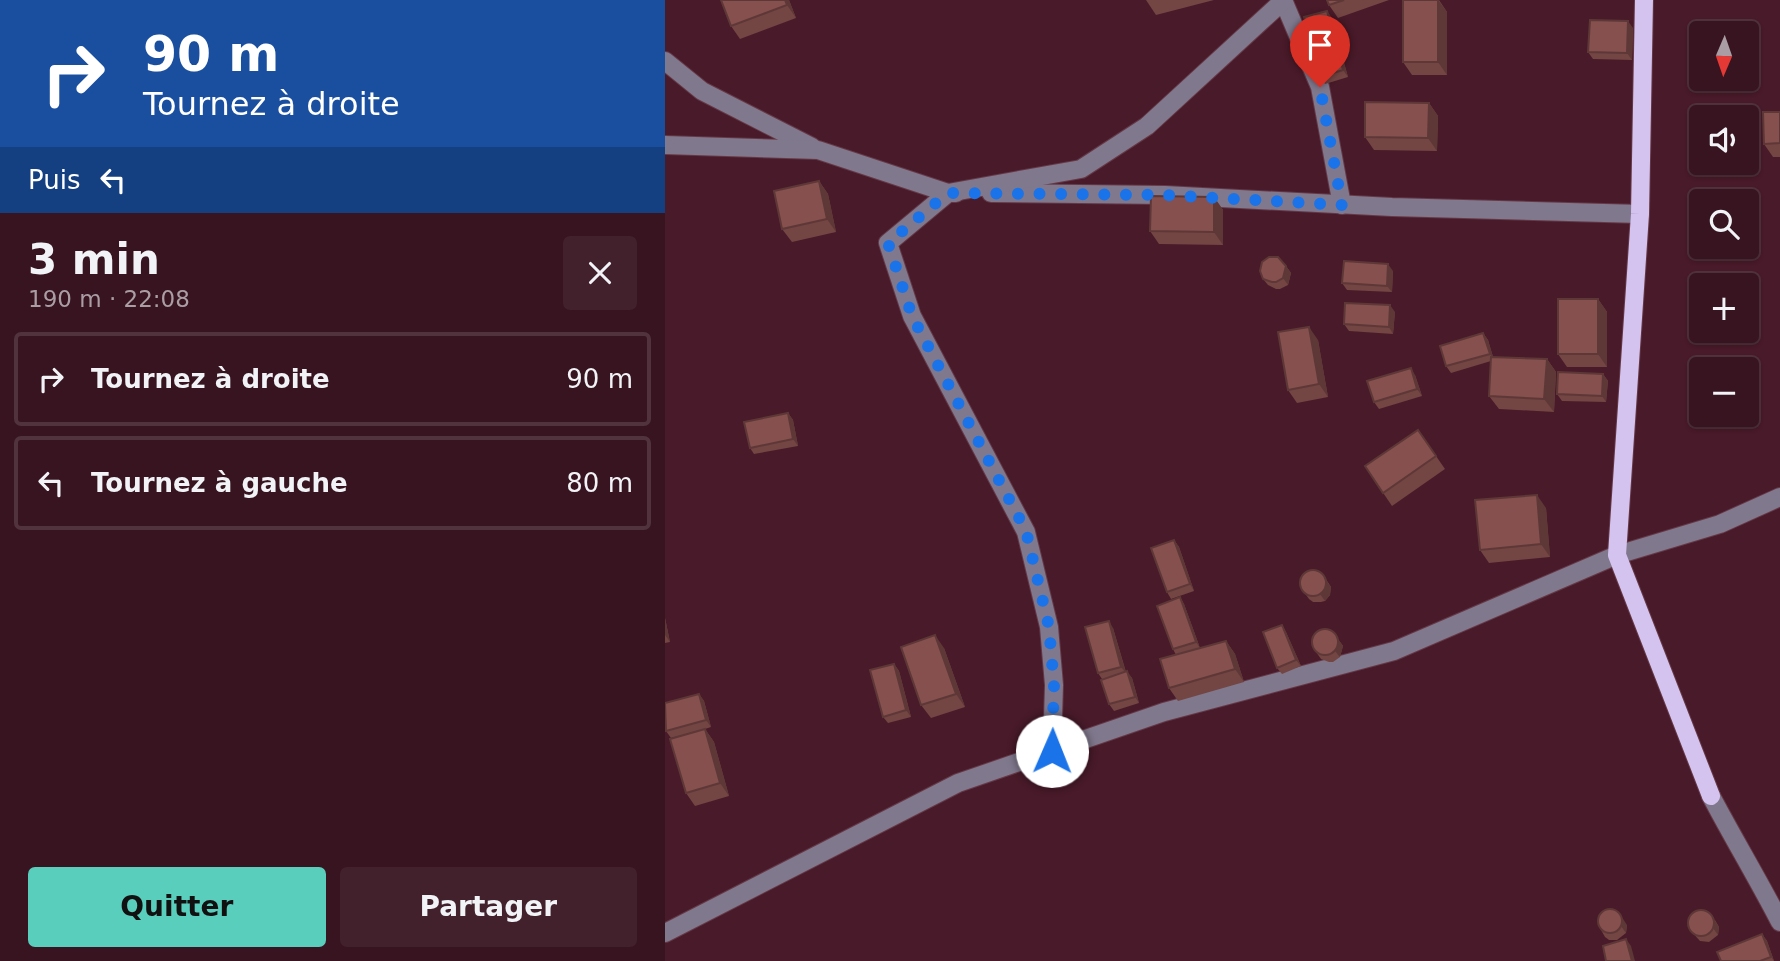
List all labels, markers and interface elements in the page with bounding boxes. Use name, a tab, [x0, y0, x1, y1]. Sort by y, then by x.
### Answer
pin	[1290, 15, 1350, 87]
north arrow	[1689, 21, 1759, 91]
map controls	[1689, 21, 1759, 427]
text: 90 m	[143, 26, 279, 83]
icon: arrive	[1301, 26, 1339, 64]
icon: right	[28, 28, 119, 119]
text: Tournez à droite	[143, 85, 400, 123]
button: sound	[1689, 105, 1759, 175]
icon: left	[94, 161, 132, 199]
text: Puis	[28, 165, 80, 195]
button: search	[1689, 189, 1759, 259]
text: 3 min	[28, 235, 160, 284]
button: close	[563, 236, 637, 310]
button: +	[1689, 273, 1759, 343]
text: 190 m · 22:08	[28, 286, 190, 312]
button: −	[1689, 357, 1759, 427]
icon: right	[32, 360, 70, 398]
text: Tournez à droite	[91, 364, 330, 394]
text: 90 m	[566, 364, 633, 394]
icon: left	[32, 464, 70, 502]
text: Tournez à gauche	[91, 468, 348, 498]
text: 80 m	[566, 468, 633, 498]
position arrow	[1015, 714, 1089, 788]
button: Quitter	[28, 867, 326, 947]
button: Partager	[340, 867, 637, 947]

